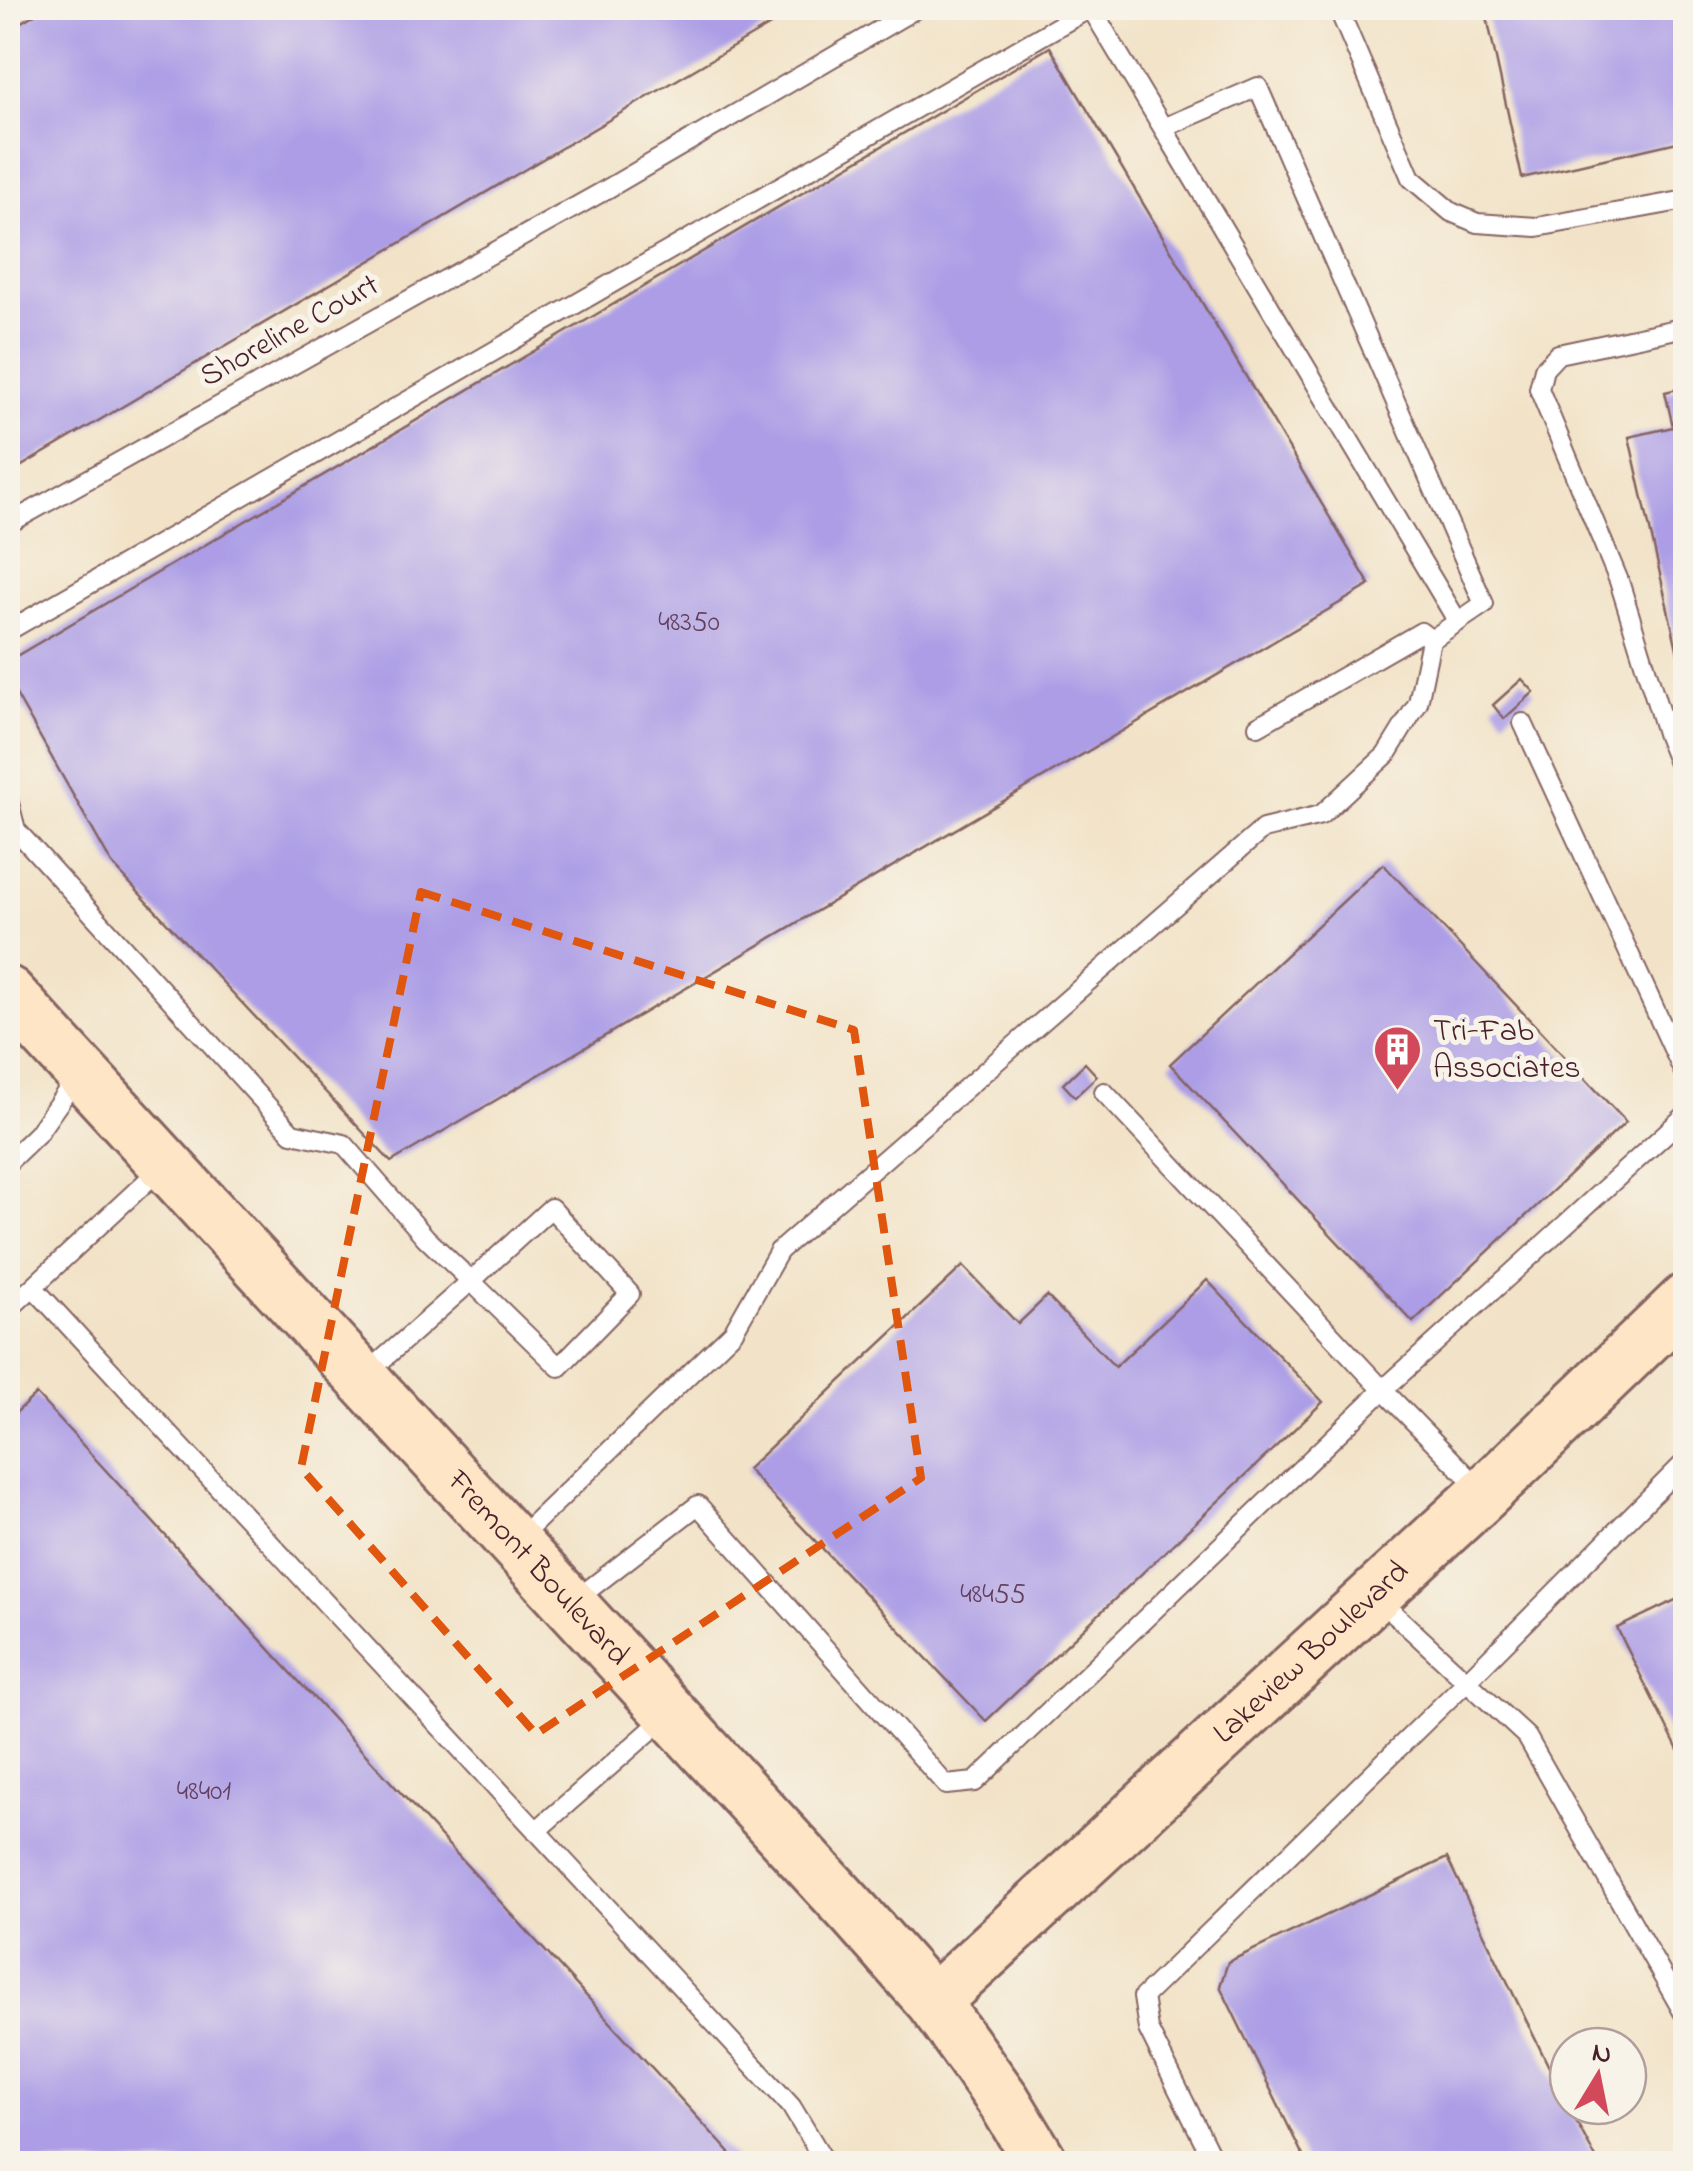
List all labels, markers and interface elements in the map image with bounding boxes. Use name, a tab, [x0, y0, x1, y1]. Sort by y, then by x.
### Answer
street label: Shoreline Court	[192, 263, 389, 401]
house number: 48350	[658, 603, 720, 644]
place label: Tri-Fab Associates	[1433, 1009, 1581, 1093]
building icon: Tri-Fab Associates	[1372, 1024, 1424, 1092]
street label: Fremont Boulevard	[434, 1459, 640, 1677]
street label: Lakeview Boulevard	[1203, 1550, 1420, 1756]
house number: 48455	[960, 1575, 1026, 1616]
house number: 48401	[177, 1772, 231, 1813]
north arrow	[1548, 2026, 1648, 2126]
text: N	[1589, 2033, 1615, 2077]

